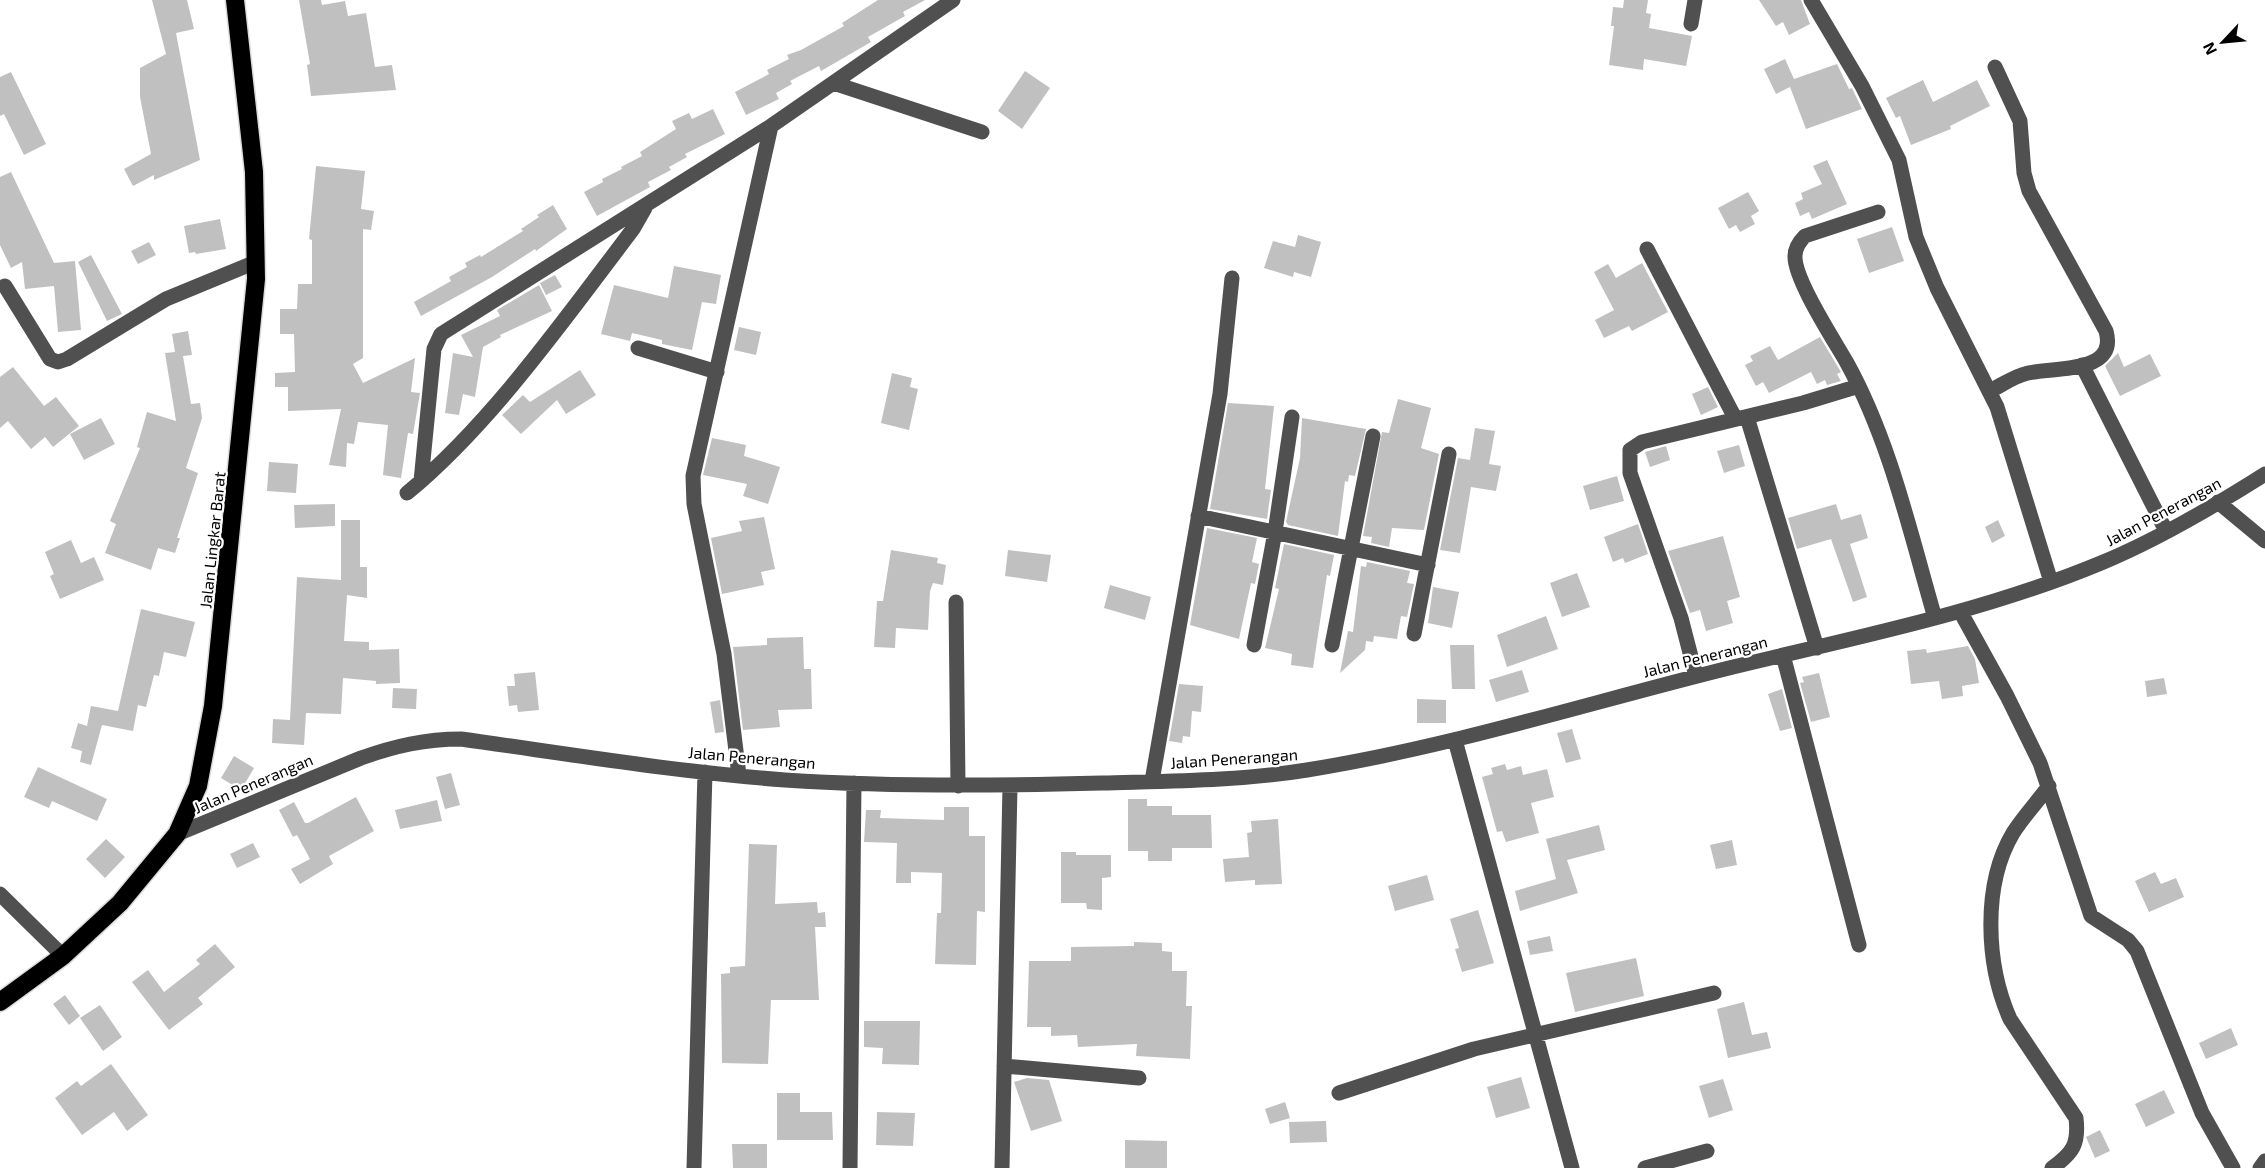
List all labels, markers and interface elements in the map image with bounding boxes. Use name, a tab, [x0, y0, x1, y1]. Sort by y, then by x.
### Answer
north arrow	[2193, 12, 2253, 72]
text: N	[2198, 39, 2220, 58]
street label: Jalan Lingkar Barat	[195, 471, 229, 609]
street label: Jalan Penerangan	[2102, 473, 2224, 549]
street label: Jalan Penerangan	[1641, 631, 1769, 681]
street label: Jalan Penerangan	[687, 742, 817, 772]
street label: Jalan Penerangan	[1170, 744, 1298, 772]
street label: Jalan Penerangan	[190, 749, 316, 817]

